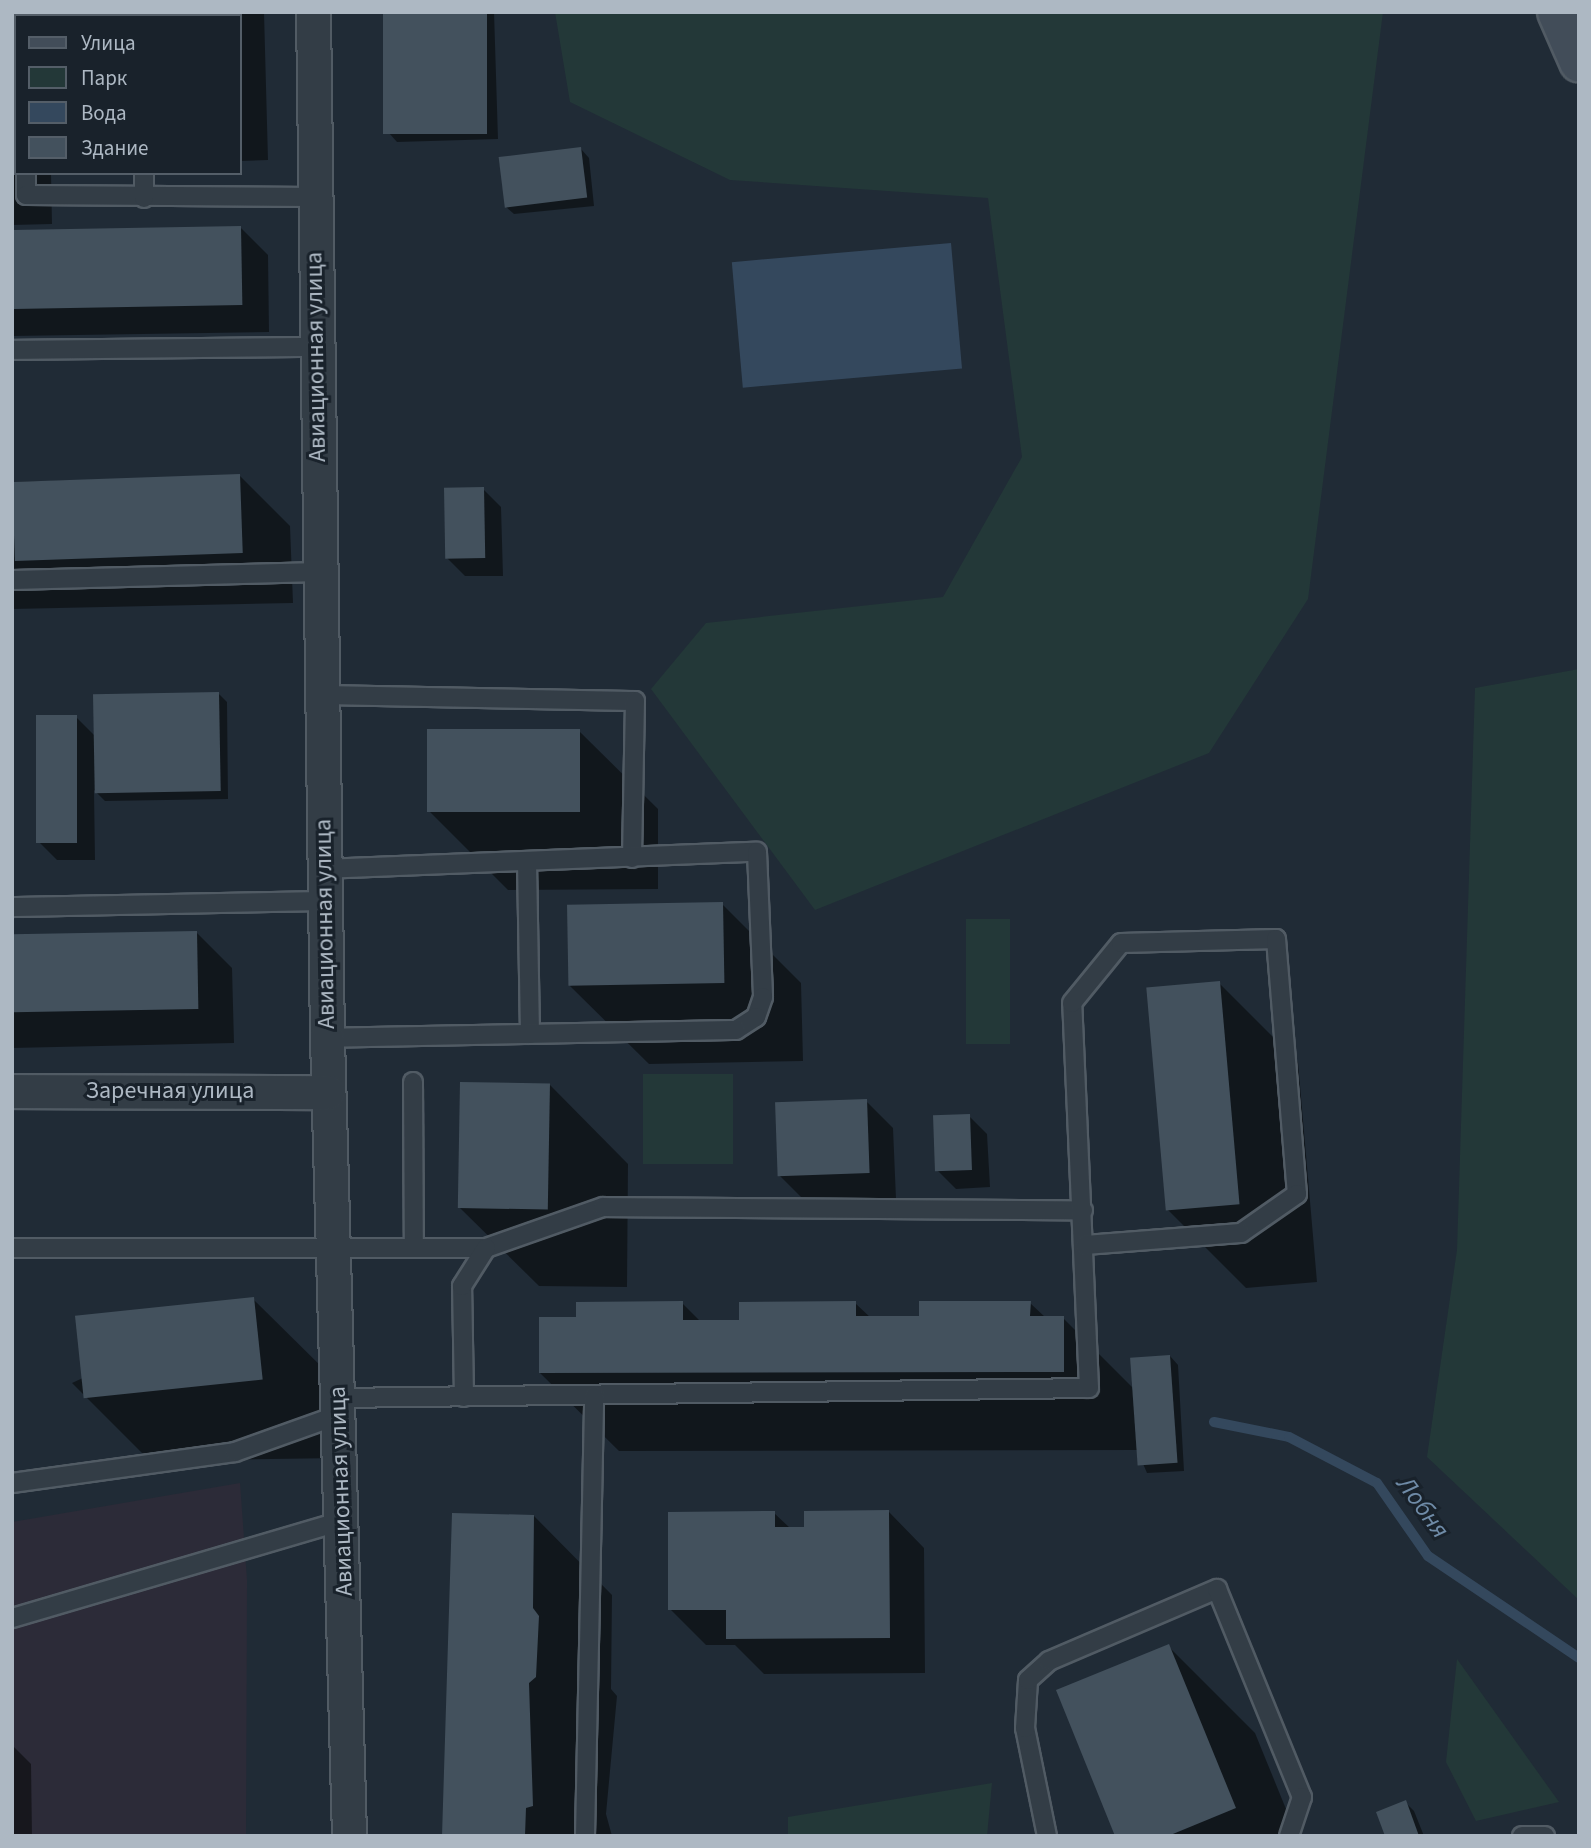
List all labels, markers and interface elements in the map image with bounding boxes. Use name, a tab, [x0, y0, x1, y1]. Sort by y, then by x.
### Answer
legend	[14, 14, 242, 175]
text: Улица	[81, 28, 136, 58]
text: Парк	[81, 63, 127, 93]
text: Вода	[81, 98, 127, 128]
text: Здание	[81, 133, 149, 163]
street label: Авиационная улица	[300, 252, 332, 462]
street label: Авиационная улица	[309, 819, 341, 1029]
street label: Заречная улица	[86, 1077, 254, 1105]
street label: Авиационная улица	[323, 1386, 359, 1596]
water label: Лобня	[1390, 1470, 1456, 1544]

